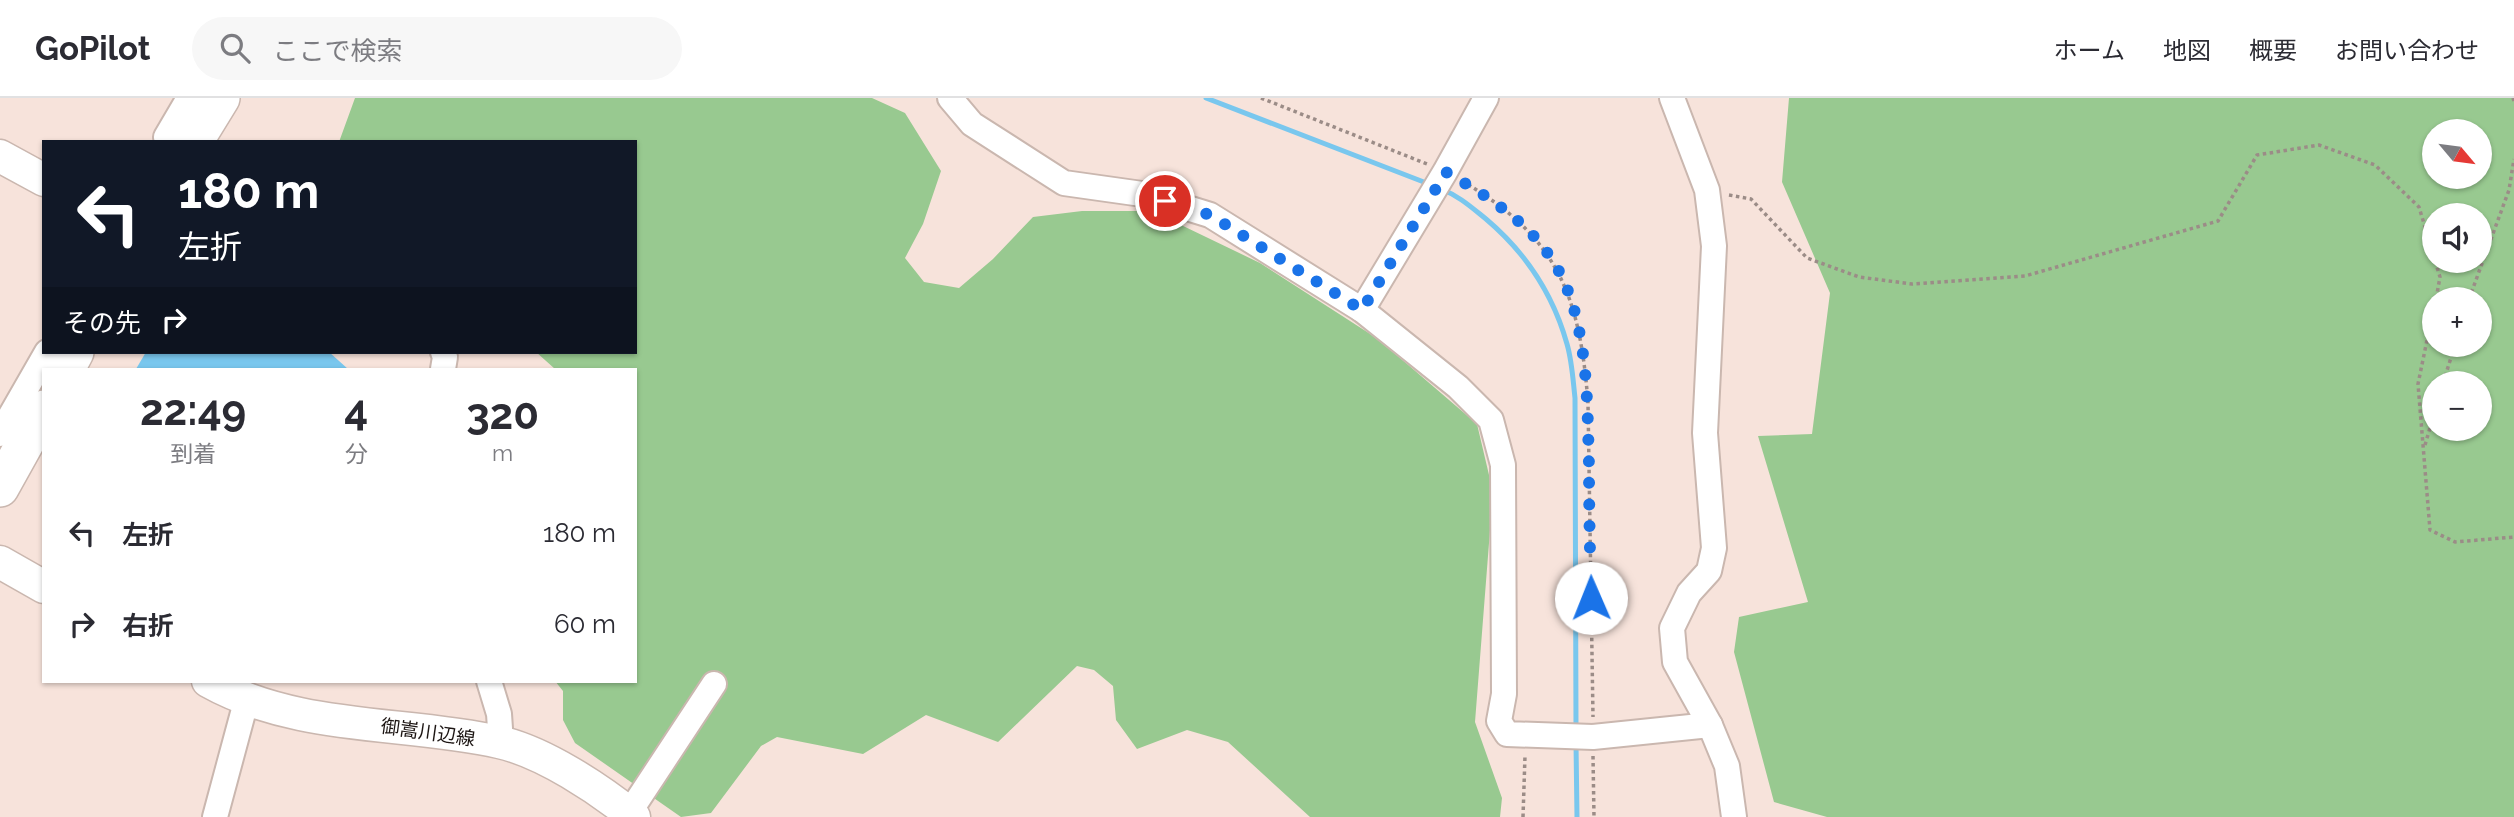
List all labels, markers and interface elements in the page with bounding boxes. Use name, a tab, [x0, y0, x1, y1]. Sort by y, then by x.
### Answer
search box	[192, 17, 682, 80]
text: GoPilot	[35, 29, 150, 68]
icon: search	[216, 29, 254, 67]
text: ここで検索	[272, 36, 402, 66]
text: ホーム	[2054, 36, 2125, 65]
text: 地図	[2163, 36, 2211, 65]
text: 概要	[2249, 36, 2297, 65]
text: お問い合わせ	[2335, 36, 2479, 65]
north arrow	[2422, 119, 2492, 189]
map controls	[2422, 119, 2492, 441]
text: 180 m	[178, 162, 319, 219]
icon: left	[63, 168, 154, 259]
pin	[1135, 171, 1195, 231]
icon: arrive	[1146, 182, 1184, 220]
button: sound	[2422, 203, 2492, 273]
text: 左折	[178, 228, 242, 265]
button: +	[2422, 287, 2492, 357]
icon: right	[155, 301, 193, 339]
text: その先	[63, 308, 141, 338]
button: −	[2422, 371, 2492, 441]
text: 22:49	[140, 386, 246, 435]
text: 4	[344, 386, 368, 435]
text: 320	[466, 390, 539, 439]
text: m	[492, 439, 513, 466]
text: 到着	[170, 440, 216, 467]
text: 分	[345, 440, 368, 467]
icon: left	[63, 514, 101, 552]
text: 180 m	[543, 518, 616, 548]
text: 左折	[122, 520, 174, 550]
position arrow	[1554, 561, 1628, 635]
icon: right	[63, 605, 101, 643]
text: 60 m	[554, 609, 616, 639]
text: 右折	[122, 611, 174, 641]
street label: 御嵩川辺線	[379, 714, 477, 750]

